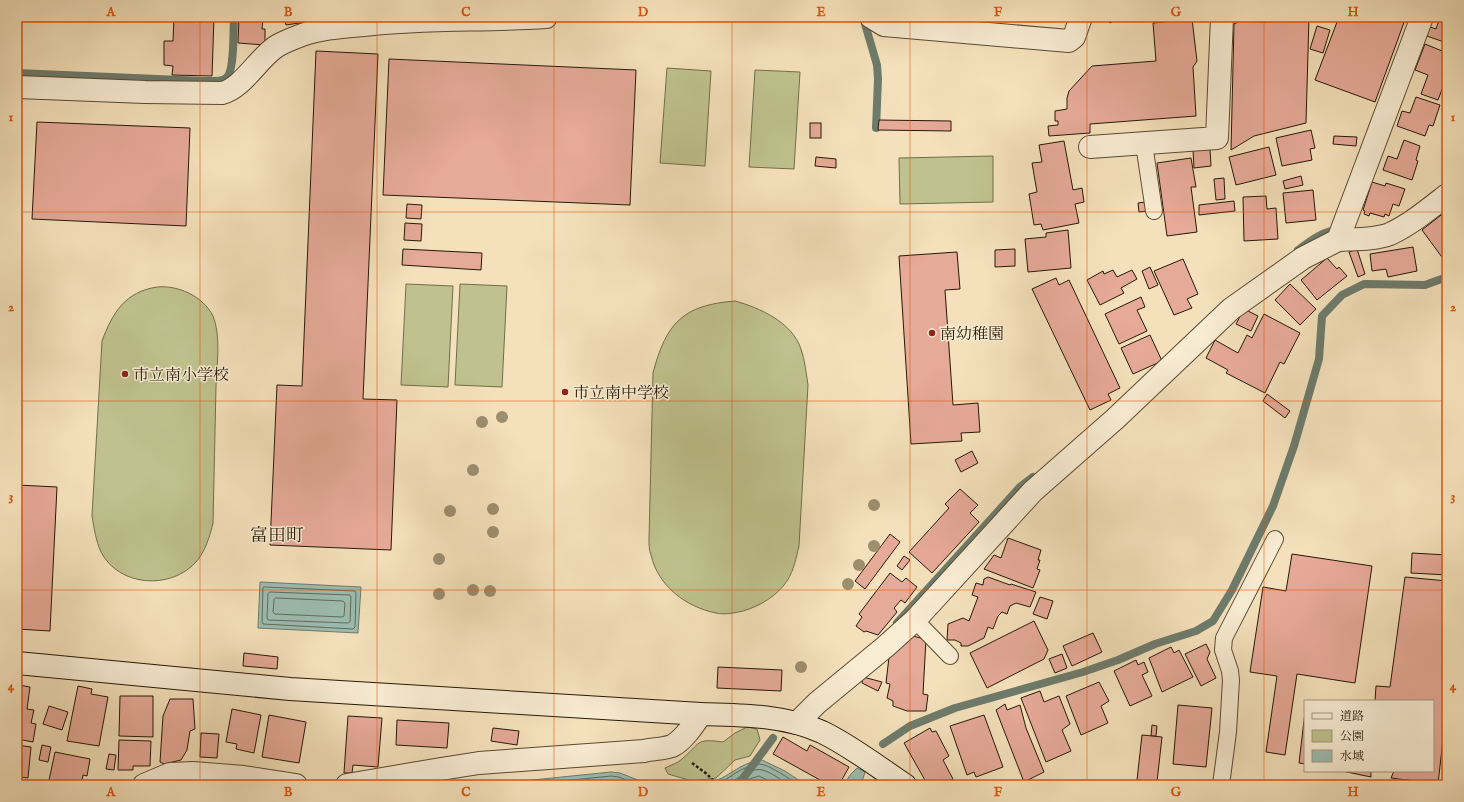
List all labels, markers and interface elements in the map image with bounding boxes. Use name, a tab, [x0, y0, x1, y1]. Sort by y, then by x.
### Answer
text: A	[106, 4, 117, 21]
text: B	[284, 4, 293, 21]
text: C	[461, 4, 471, 21]
text: D	[638, 4, 649, 21]
text: E	[816, 4, 826, 21]
text: F	[994, 4, 1003, 21]
text: G	[1171, 4, 1182, 21]
text: H	[1347, 4, 1359, 21]
text: 1	[9, 109, 14, 126]
text: 1	[1451, 109, 1456, 126]
text: 2	[8, 299, 14, 316]
text: 2	[1450, 299, 1456, 316]
place label: 南幼稚園	[940, 325, 1004, 345]
marker: 南幼稚園	[927, 328, 937, 338]
place label: 市立南小学校	[133, 366, 229, 386]
marker: 市立南小学校	[120, 369, 130, 379]
place label: 市立南中学校	[573, 384, 669, 404]
marker: 市立南中学校	[560, 387, 570, 397]
text: 3	[9, 488, 14, 505]
text: 3	[1451, 488, 1456, 505]
district label: 富田町	[250, 525, 304, 548]
text: 4	[8, 678, 15, 695]
text: 4	[1450, 678, 1457, 695]
legend	[1304, 700, 1434, 772]
text: 道路	[1340, 709, 1364, 724]
text: 公園	[1340, 729, 1364, 744]
text: 水域	[1340, 749, 1364, 764]
text: A	[106, 784, 117, 801]
text: B	[284, 784, 293, 801]
text: C	[461, 784, 471, 801]
text: D	[638, 784, 649, 801]
text: E	[816, 784, 826, 801]
text: F	[994, 784, 1003, 801]
text: G	[1171, 784, 1182, 801]
text: H	[1347, 784, 1359, 801]

